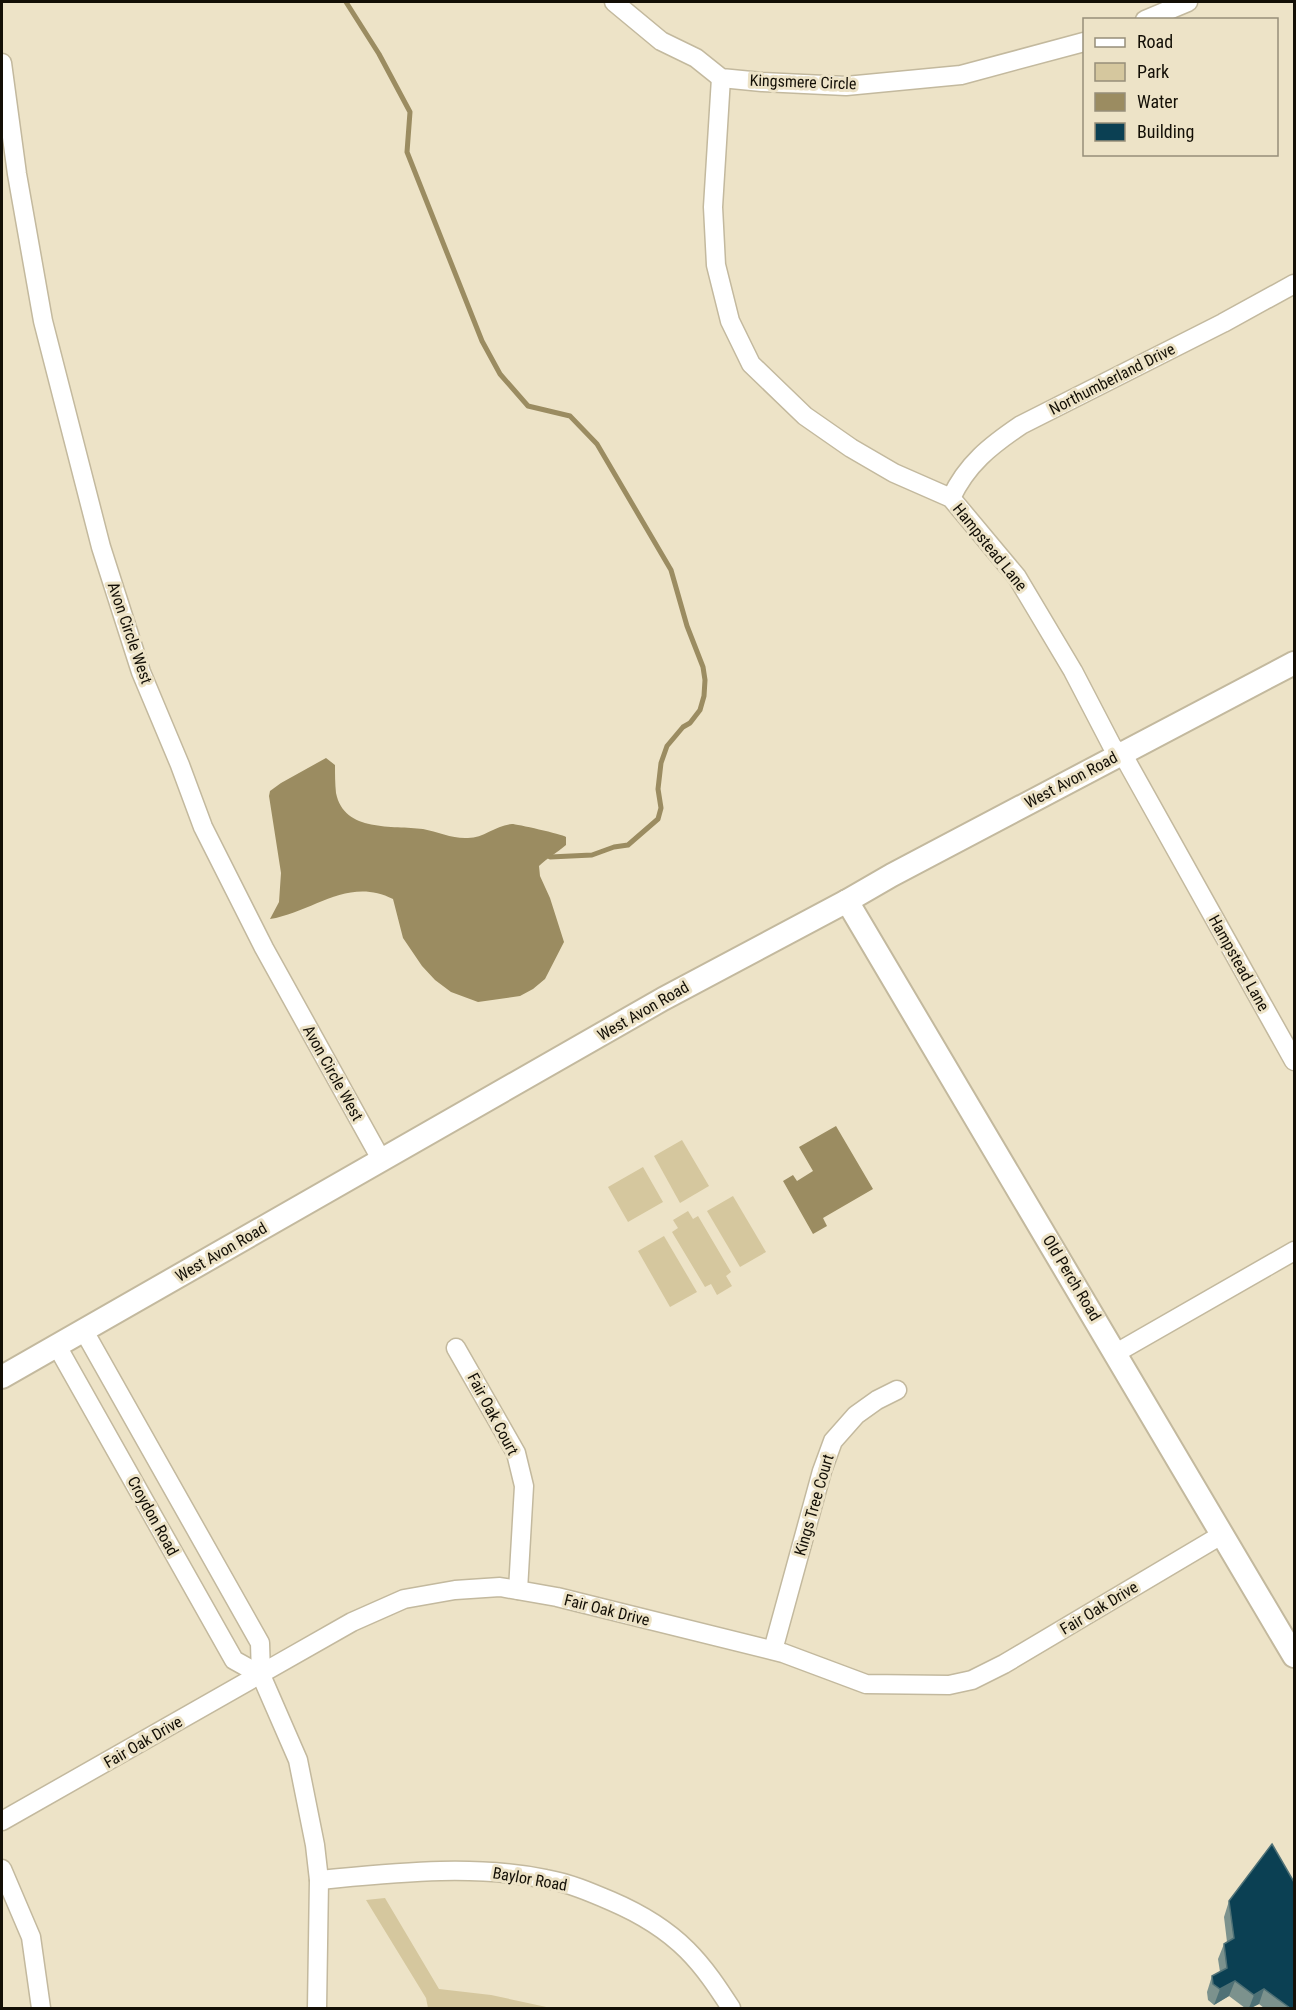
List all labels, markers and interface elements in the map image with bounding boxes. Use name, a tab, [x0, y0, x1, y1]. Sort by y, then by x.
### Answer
legend	[1083, 18, 1278, 156]
text: Road	[1137, 31, 1173, 52]
text: Park	[1137, 61, 1169, 82]
street label: Kingsmere Circle	[749, 71, 857, 93]
text: Water	[1137, 91, 1179, 112]
text: Building	[1137, 121, 1194, 142]
street label: Northumberland Drive	[1046, 339, 1178, 419]
street label: Hampstead Lane	[949, 499, 1031, 595]
street label: Avon Circle West	[104, 580, 156, 687]
street label: West Avon Road	[1021, 748, 1121, 812]
street label: Hampstead Lane	[1205, 912, 1273, 1014]
street label: West Avon Road	[594, 977, 692, 1045]
street label: Avon Circle West	[299, 1022, 367, 1124]
street label: West Avon Road	[172, 1218, 270, 1286]
street label: Old Perch Road	[1039, 1232, 1105, 1324]
street label: Fair Oak Court	[463, 1370, 523, 1459]
street label: Kings Tree Court	[790, 1452, 838, 1558]
street label: Croydon Road	[123, 1473, 183, 1559]
street label: Fair Oak Drive	[1057, 1577, 1141, 1639]
street label: Fair Oak Drive	[562, 1590, 652, 1630]
street label: Fair Oak Drive	[100, 1712, 186, 1772]
street label: Baylor Road	[491, 1863, 569, 1895]

